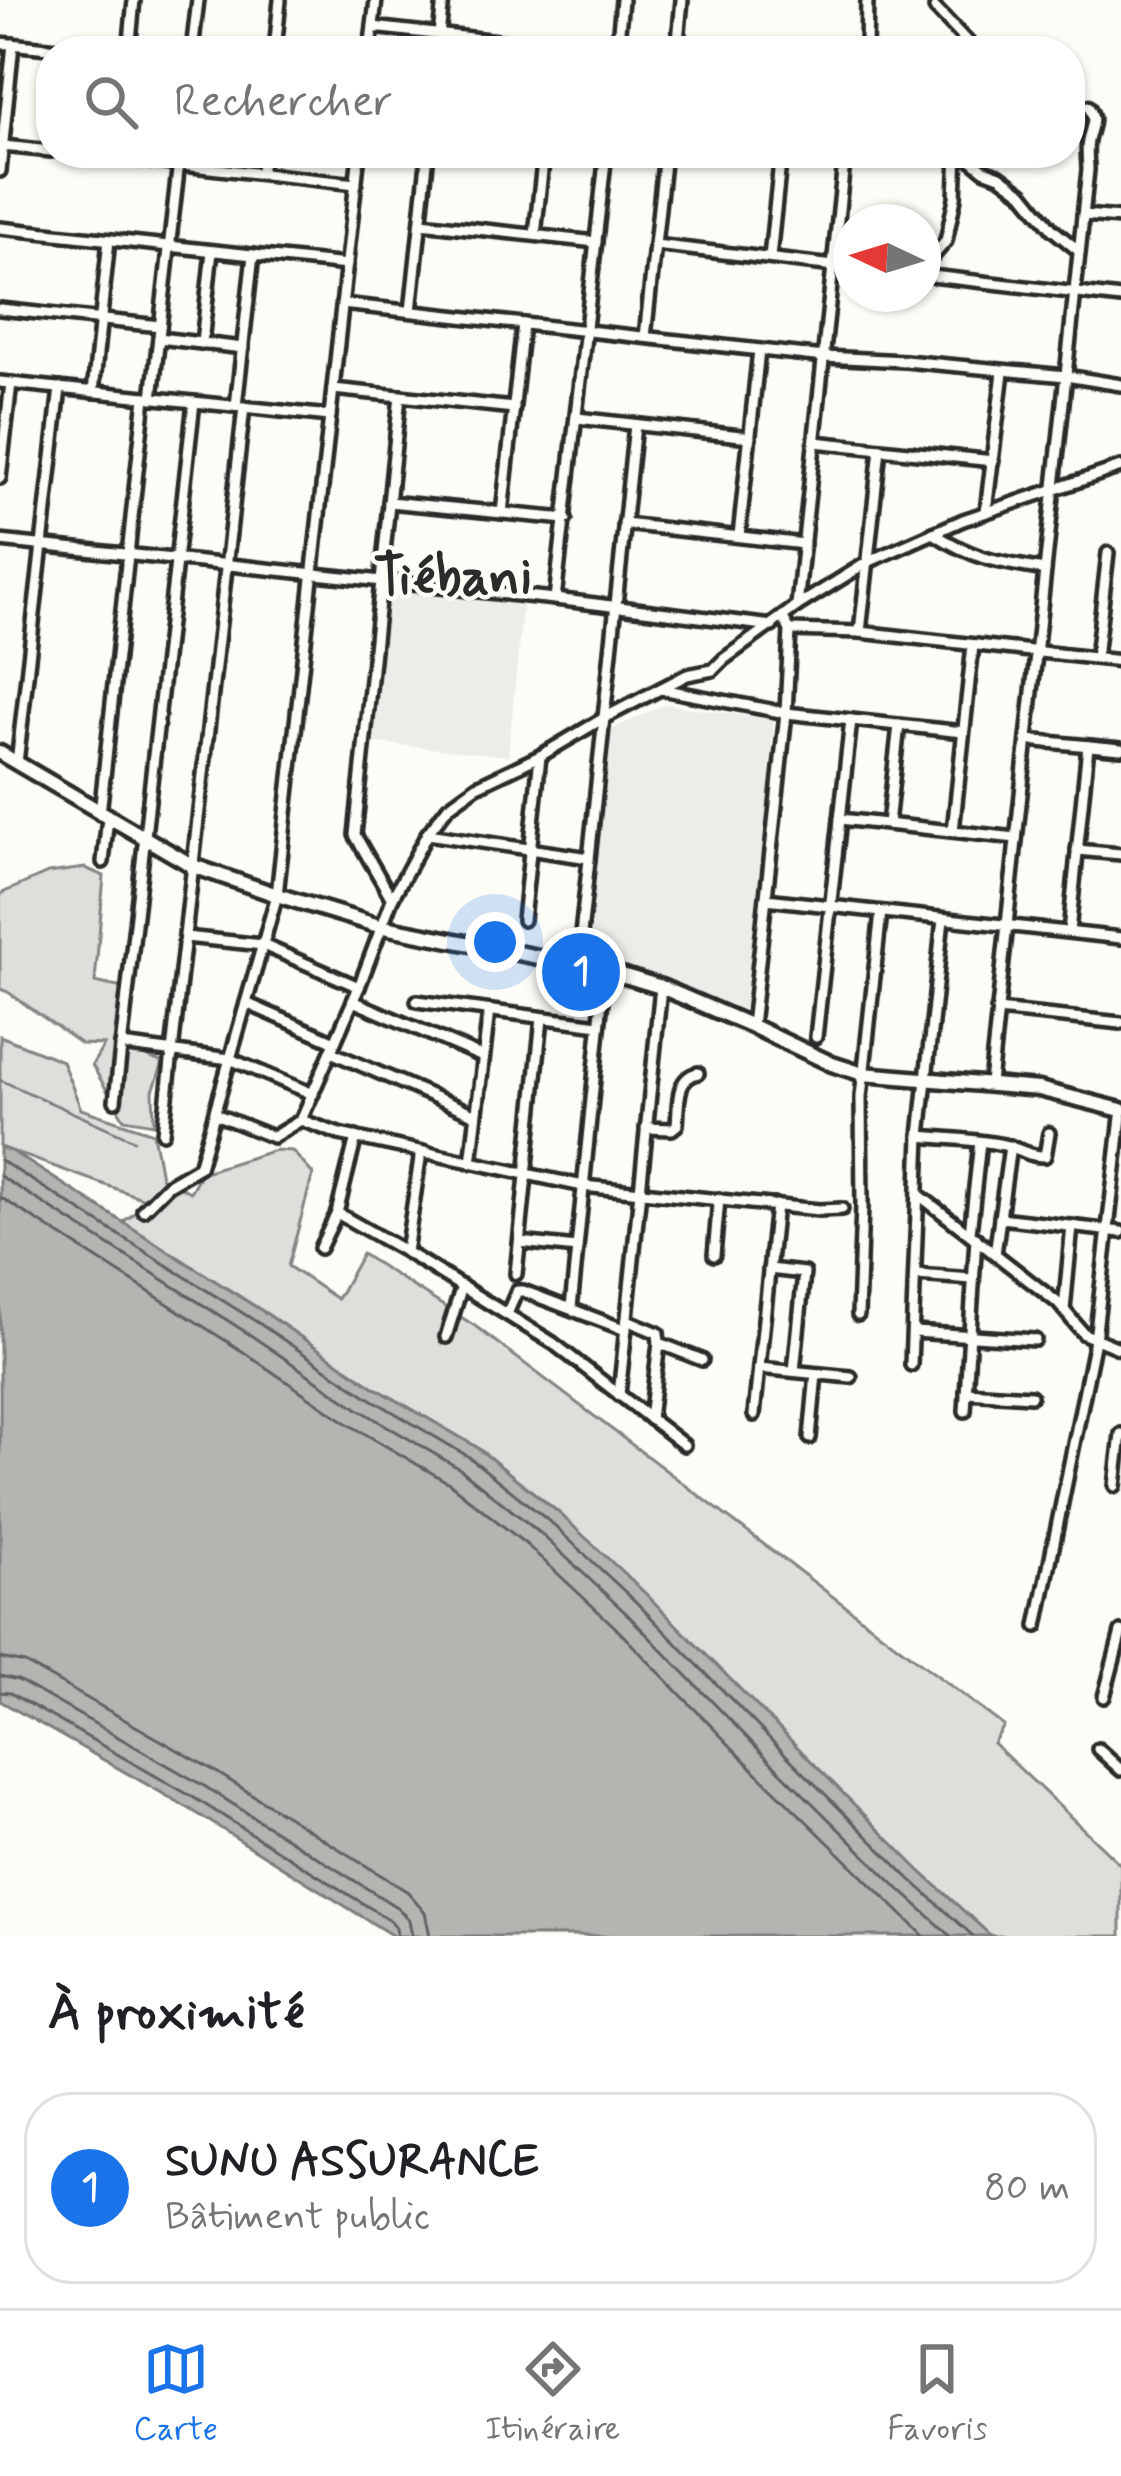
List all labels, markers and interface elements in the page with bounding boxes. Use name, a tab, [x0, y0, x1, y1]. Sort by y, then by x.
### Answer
search box	[36, 36, 1085, 168]
icon: search	[78, 69, 144, 135]
text: Rechercher	[174, 73, 393, 132]
north arrow	[833, 204, 941, 312]
district label: Tiébani	[374, 543, 532, 614]
your location	[465, 912, 525, 972]
pin: 1	[542, 927, 620, 1017]
text: À proximité	[48, 1981, 304, 2047]
text: SUNU ASSURANCE	[165, 2133, 539, 2192]
text: 1	[81, 2163, 99, 2214]
text: 80 m	[984, 2163, 1070, 2214]
text: Bâtiment public	[165, 2192, 430, 2243]
tab: Carte	[133, 2336, 218, 2452]
tab: Itinéraire	[485, 2336, 620, 2452]
tab: Favoris	[887, 2336, 988, 2452]

